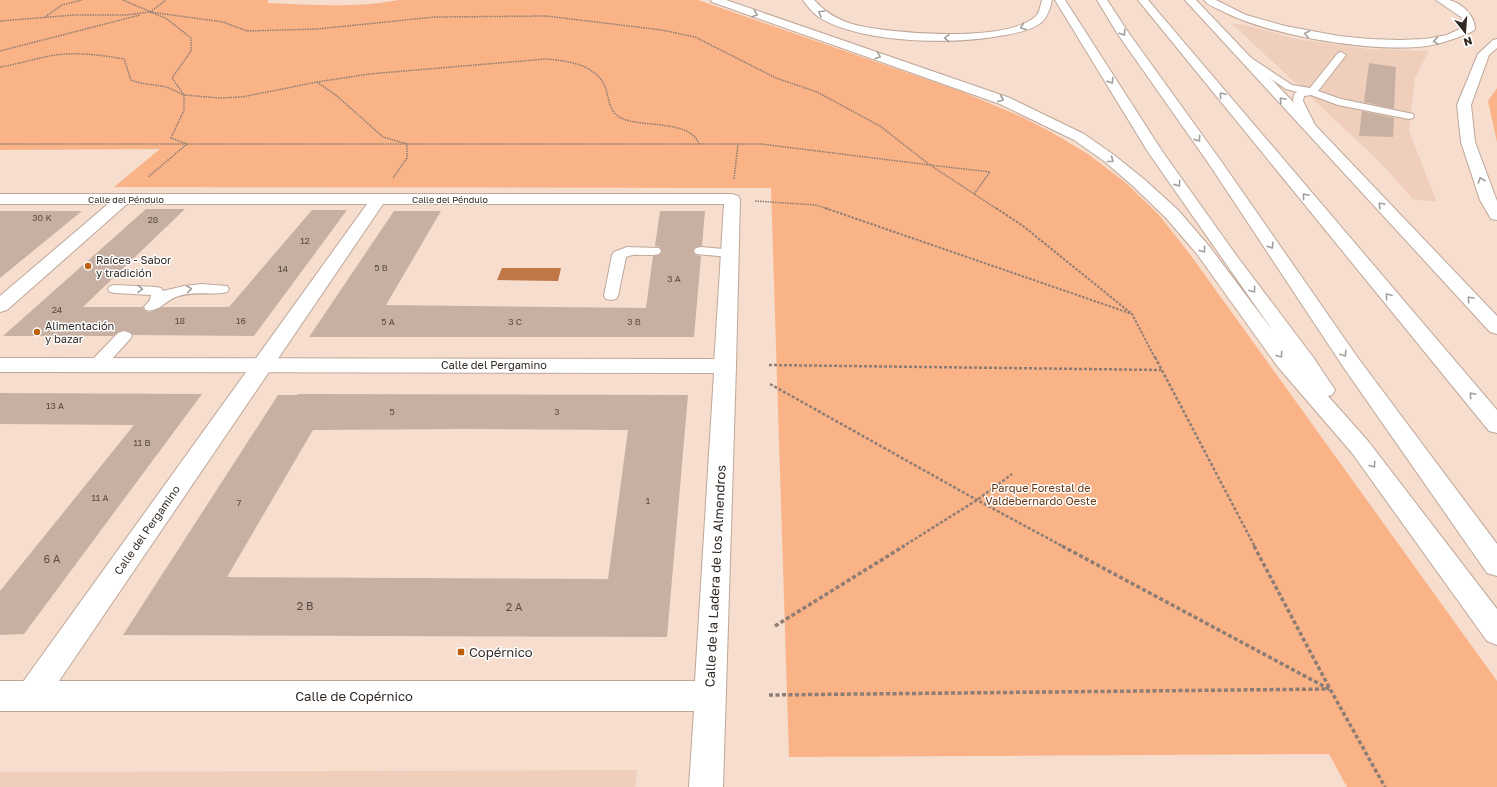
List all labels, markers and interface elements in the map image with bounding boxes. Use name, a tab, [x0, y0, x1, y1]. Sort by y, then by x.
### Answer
one-way arrow	[752, 9, 759, 17]
one-way arrow	[818, 10, 825, 18]
north arrow	[1445, 12, 1485, 52]
one-way arrow	[1020, 22, 1027, 30]
one-way arrow	[1118, 28, 1125, 35]
one-way arrow	[1303, 30, 1310, 39]
one-way arrow	[944, 34, 950, 42]
text: N	[1462, 35, 1474, 49]
one-way arrow	[1433, 36, 1439, 45]
one-way arrow	[875, 51, 882, 60]
one-way arrow	[1106, 76, 1113, 83]
one-way arrow	[1220, 93, 1227, 100]
one-way arrow	[997, 95, 1004, 103]
one-way arrow	[1280, 97, 1287, 104]
one-way arrow	[1193, 134, 1200, 141]
one-way arrow	[1106, 155, 1113, 162]
one-way arrow	[1477, 177, 1485, 184]
one-way arrow	[1173, 179, 1180, 186]
one-way arrow	[1303, 193, 1310, 200]
street label: Calle del Péndulo	[88, 194, 164, 205]
street label: Calle del Péndulo	[412, 194, 488, 205]
one-way arrow	[1378, 202, 1386, 210]
house number: 30 K	[32, 212, 52, 223]
house number: 28	[148, 214, 158, 225]
house number: 12	[300, 235, 310, 246]
one-way arrow	[1267, 242, 1274, 249]
one-way arrow	[1199, 246, 1206, 253]
place label: Raíces - Sabor y tradición	[96, 253, 172, 279]
marker: Raíces - Sabor y tradición	[83, 261, 93, 271]
house number: 5 B	[374, 262, 388, 273]
house number: 14	[278, 263, 288, 274]
house number: 3 A	[667, 273, 681, 284]
one-way arrow	[137, 285, 143, 294]
one-way arrow	[185, 285, 192, 294]
one-way arrow	[1248, 285, 1255, 292]
one-way arrow	[1386, 293, 1393, 300]
one-way arrow	[1467, 296, 1475, 304]
house number: 24	[52, 304, 63, 315]
house number: 18	[175, 315, 185, 326]
house number: 16	[236, 315, 246, 326]
house number: 5 A	[381, 316, 395, 327]
house number: 3 C	[508, 316, 522, 327]
house number: 3 B	[627, 316, 641, 327]
place label: Alimentación y bazar	[45, 319, 114, 345]
marker: Alimentación y bazar	[32, 327, 42, 337]
one-way arrow	[1339, 349, 1346, 356]
one-way arrow	[1275, 351, 1282, 358]
street label: Calle del Pergamino	[441, 358, 547, 371]
one-way arrow	[1469, 393, 1476, 400]
house number: 13 A	[46, 400, 64, 411]
house number: 5	[389, 406, 395, 417]
house number: 3	[554, 406, 560, 417]
house number: 11 B	[133, 437, 151, 448]
one-way arrow	[1369, 461, 1376, 468]
street label: Calle de la Ladera de los Almendros	[701, 464, 729, 688]
park label: Parque Forestal de Valdebernardo Oeste	[985, 481, 1097, 507]
street label: Calle del Pergamino	[111, 482, 182, 577]
house number: 11 A	[91, 492, 109, 503]
house number: 1	[646, 495, 651, 506]
house number: 7	[237, 497, 242, 508]
house number: 6 A	[44, 552, 61, 565]
house number: 2 B	[297, 599, 313, 612]
house number: 2 A	[506, 600, 523, 613]
place label: Copérnico	[469, 644, 533, 660]
marker: Copérnico	[456, 647, 466, 657]
street label: Calle de Copérnico	[295, 688, 413, 704]

